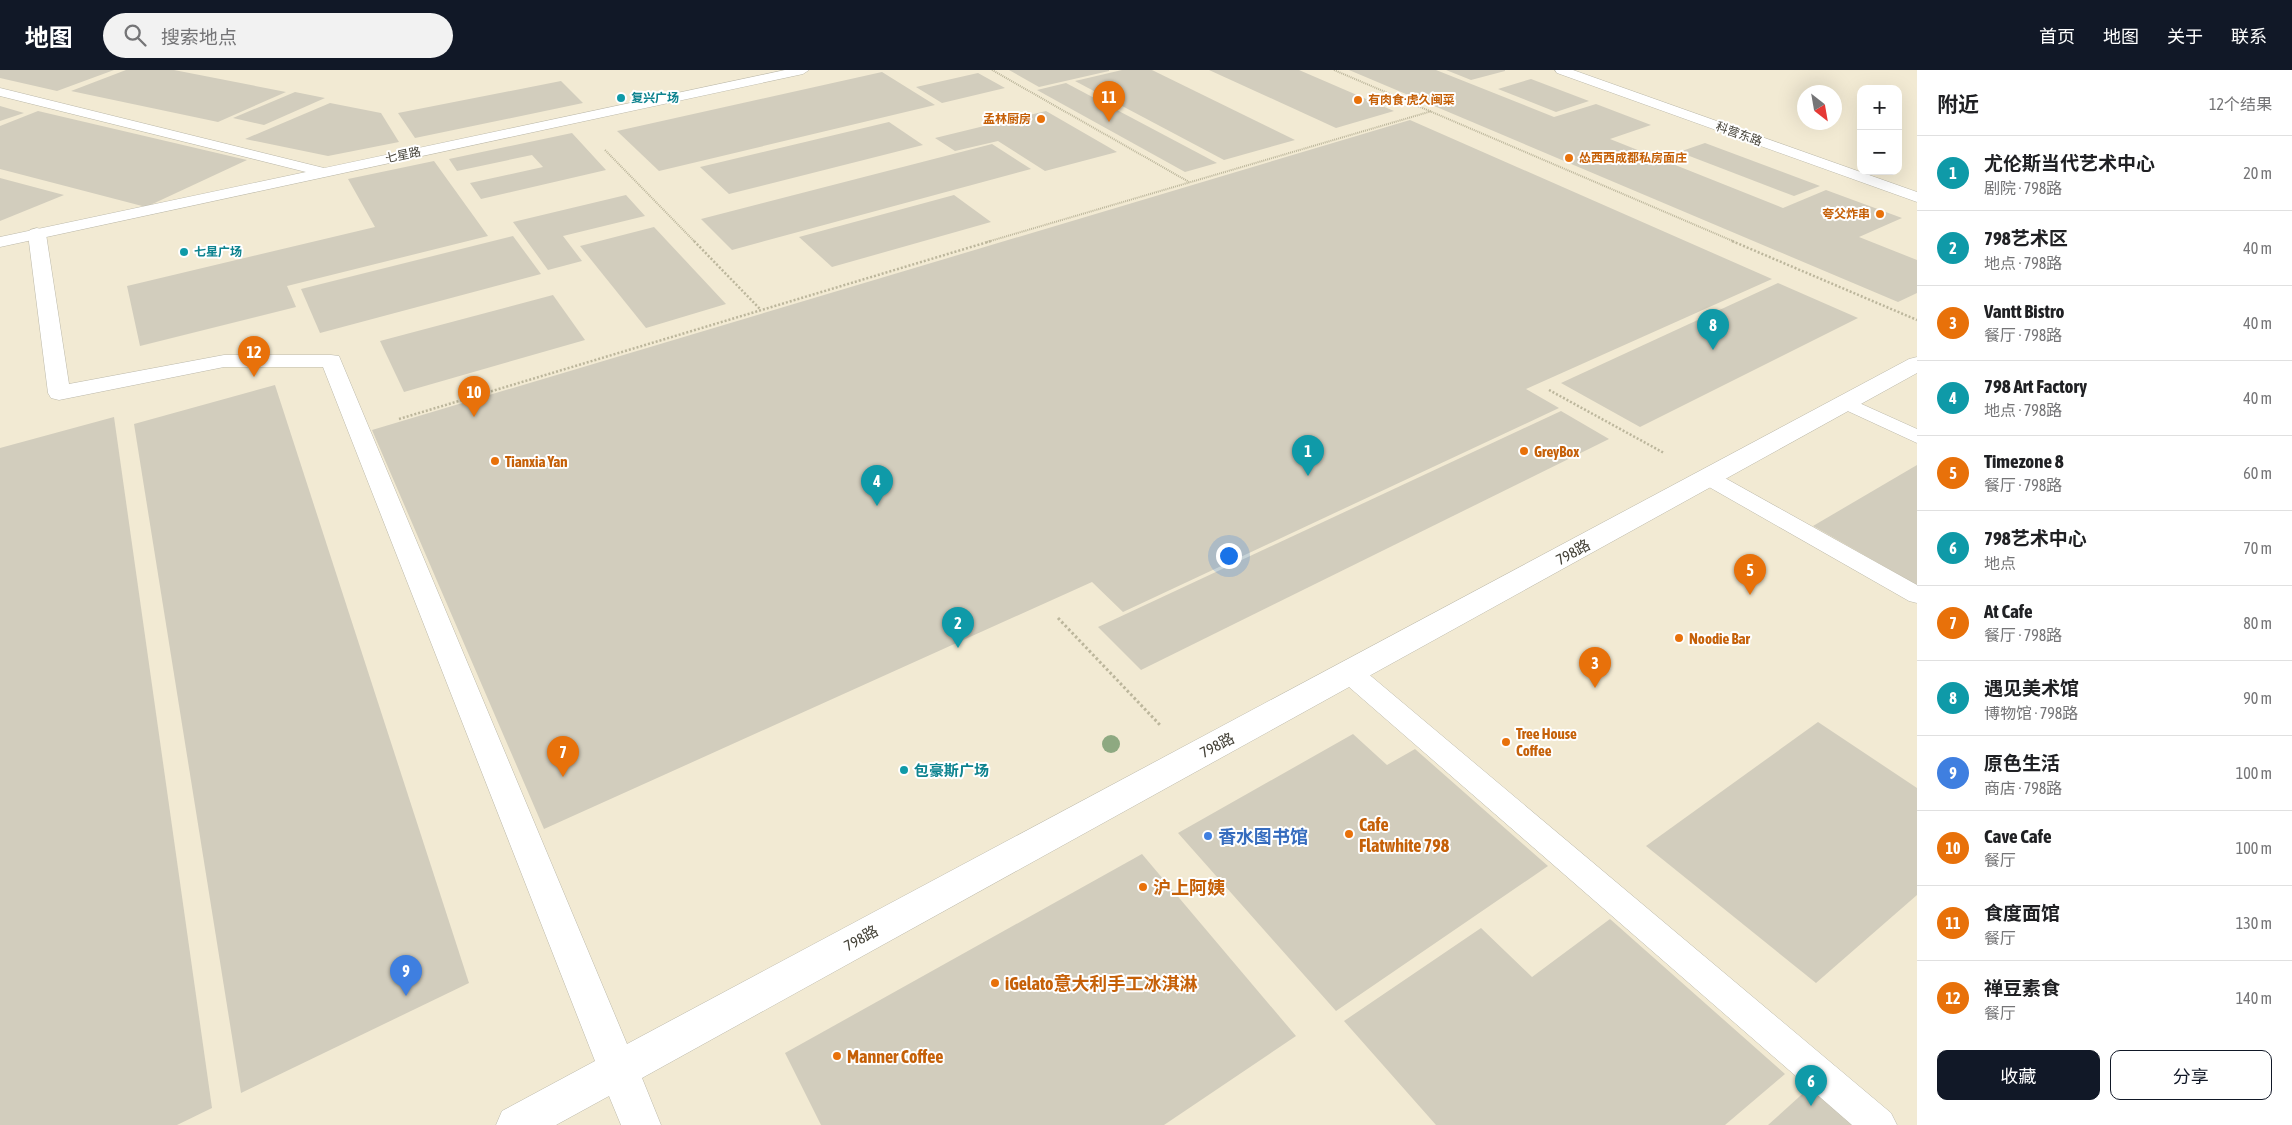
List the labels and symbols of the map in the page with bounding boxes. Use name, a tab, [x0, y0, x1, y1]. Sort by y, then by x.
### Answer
pin: 11	[1093, 81, 1125, 122]
north arrow	[1797, 85, 1842, 130]
place label: 复兴广场	[631, 91, 679, 105]
marker: 复兴广场	[615, 92, 627, 104]
place label: 有肉食·虎久闽菜	[1368, 93, 1455, 107]
marker: 有肉食·虎久闽菜	[1352, 94, 1364, 106]
place label: 孟林厨房	[983, 112, 1031, 126]
marker: 孟林厨房	[1035, 113, 1047, 125]
street label: 科营东路	[1714, 119, 1764, 149]
street label: 七星路	[384, 144, 422, 166]
place label: 怂西西成都私房面庄	[1579, 151, 1687, 165]
marker: 怂西西成都私房面庄	[1563, 152, 1575, 164]
place label: 夸父炸串	[1822, 207, 1870, 221]
marker: 夸父炸串	[1874, 208, 1886, 220]
place label: 七星广场	[194, 245, 242, 259]
marker: 七星广场	[178, 246, 190, 258]
pin: 8	[1697, 309, 1729, 350]
pin: 12	[238, 336, 270, 377]
pin: 10	[458, 376, 490, 417]
pin: 1	[1292, 435, 1324, 476]
place label: GreyBox	[1534, 443, 1579, 460]
marker: GreyBox	[1518, 445, 1530, 457]
place label: Tianxia Yan	[505, 453, 568, 470]
marker: Tianxia Yan	[489, 455, 501, 467]
pin: 4	[861, 465, 893, 506]
street label: 798路	[1553, 536, 1593, 568]
your location	[1216, 543, 1242, 569]
pin: 5	[1734, 554, 1766, 595]
pin: 2	[942, 607, 974, 648]
place label: Noodie Bar	[1689, 630, 1750, 647]
marker: Noodie Bar	[1673, 632, 1685, 644]
pin: 3	[1579, 647, 1611, 688]
place label: Tree House Coffee	[1516, 725, 1577, 759]
street label: 798路	[1197, 729, 1237, 761]
pin: 7	[547, 736, 579, 777]
marker: Tree House Coffee	[1500, 736, 1512, 748]
place label: 包豪斯广场	[914, 762, 989, 779]
marker: 包豪斯广场	[898, 764, 910, 776]
place label: Cafe Flatwhite 798	[1359, 814, 1450, 856]
place label: 香水图书馆	[1218, 826, 1308, 847]
marker: Cafe Flatwhite 798	[1343, 828, 1355, 840]
marker: 香水图书馆	[1202, 830, 1214, 842]
place label: 沪上阿姨	[1153, 877, 1225, 898]
marker: 沪上阿姨	[1137, 881, 1149, 893]
street label: 798路	[841, 922, 881, 954]
pin: 9	[390, 955, 422, 996]
place label: iGelato意大利手工冰淇淋	[1005, 973, 1197, 994]
marker: iGelato意大利手工冰淇淋	[989, 977, 1001, 989]
place label: Manner Coffee	[847, 1046, 943, 1067]
marker: Manner Coffee	[831, 1050, 843, 1062]
pin: 6	[1795, 1065, 1827, 1106]

